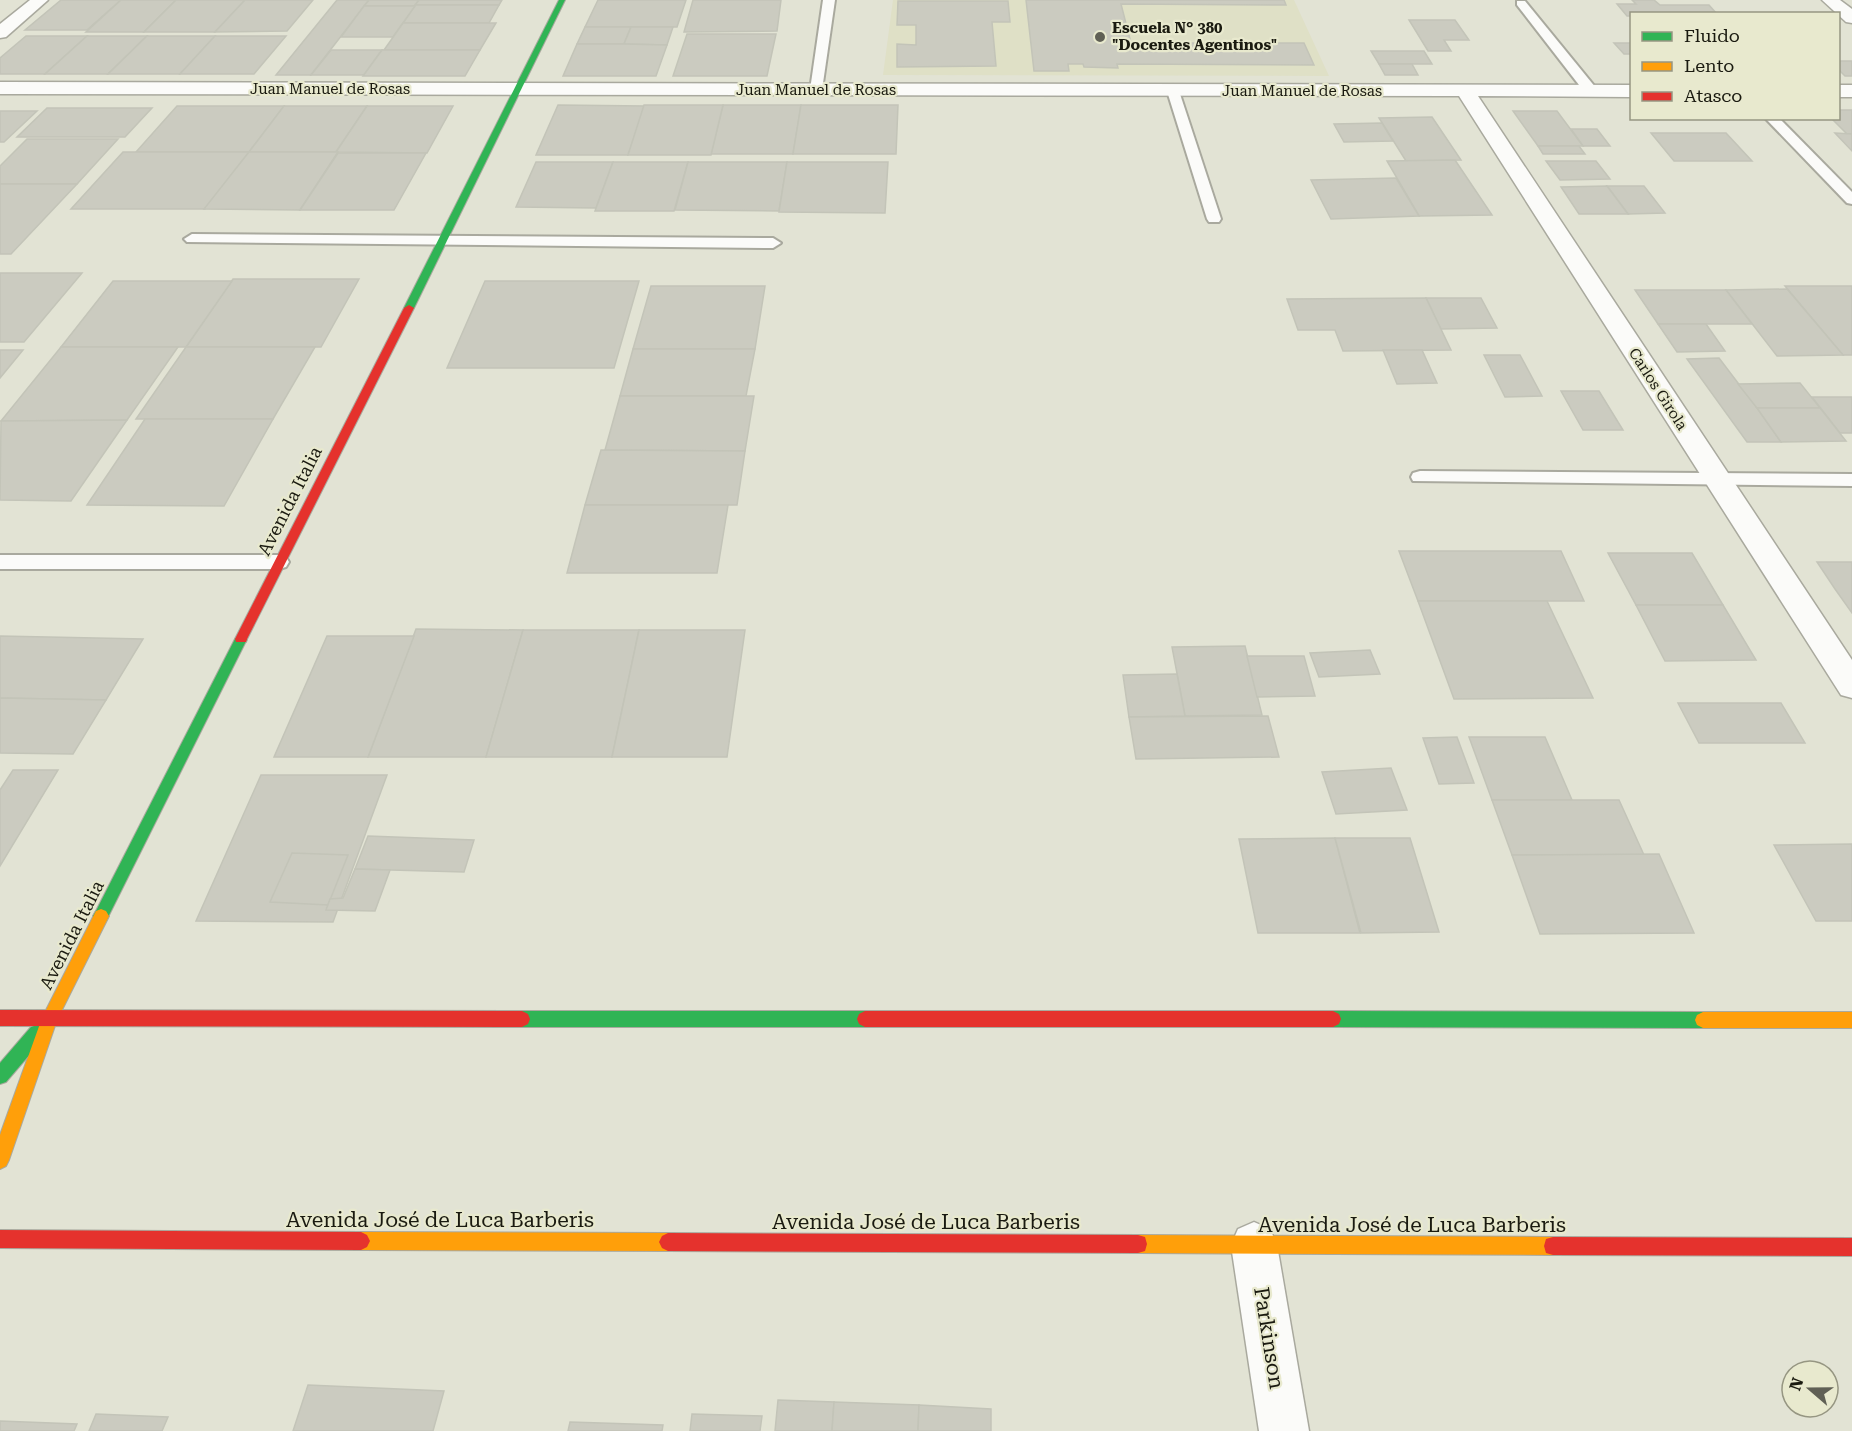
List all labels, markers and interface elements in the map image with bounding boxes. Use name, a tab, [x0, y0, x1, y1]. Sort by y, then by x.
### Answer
legend	[1630, 12, 1840, 120]
place label: Escuela N° 380 "Docentes Agentinos"	[1112, 19, 1277, 54]
text: Fluido	[1684, 25, 1740, 46]
marker: Escuela N° 380 "Docentes Agentinos"	[1093, 30, 1107, 44]
text: Lento	[1684, 55, 1734, 76]
street label: Juan Manuel de Rosas	[250, 80, 410, 98]
street label: Juan Manuel de Rosas	[736, 81, 896, 99]
street label: Juan Manuel de Rosas	[1222, 82, 1382, 100]
text: Atasco	[1684, 85, 1742, 106]
street label: Carlos Girola	[1625, 345, 1691, 433]
street label: Avenida Italia	[253, 443, 326, 559]
street label: Avenida Italia	[35, 877, 108, 993]
street label: Avenida José de Luca Barberis	[286, 1208, 594, 1232]
street label: Avenida José de Luca Barberis	[772, 1210, 1080, 1234]
street label: Avenida José de Luca Barberis	[1258, 1213, 1566, 1237]
street label: Parkinson	[1249, 1285, 1289, 1391]
north arrow	[1780, 1359, 1840, 1419]
text: N	[1785, 1375, 1807, 1393]

